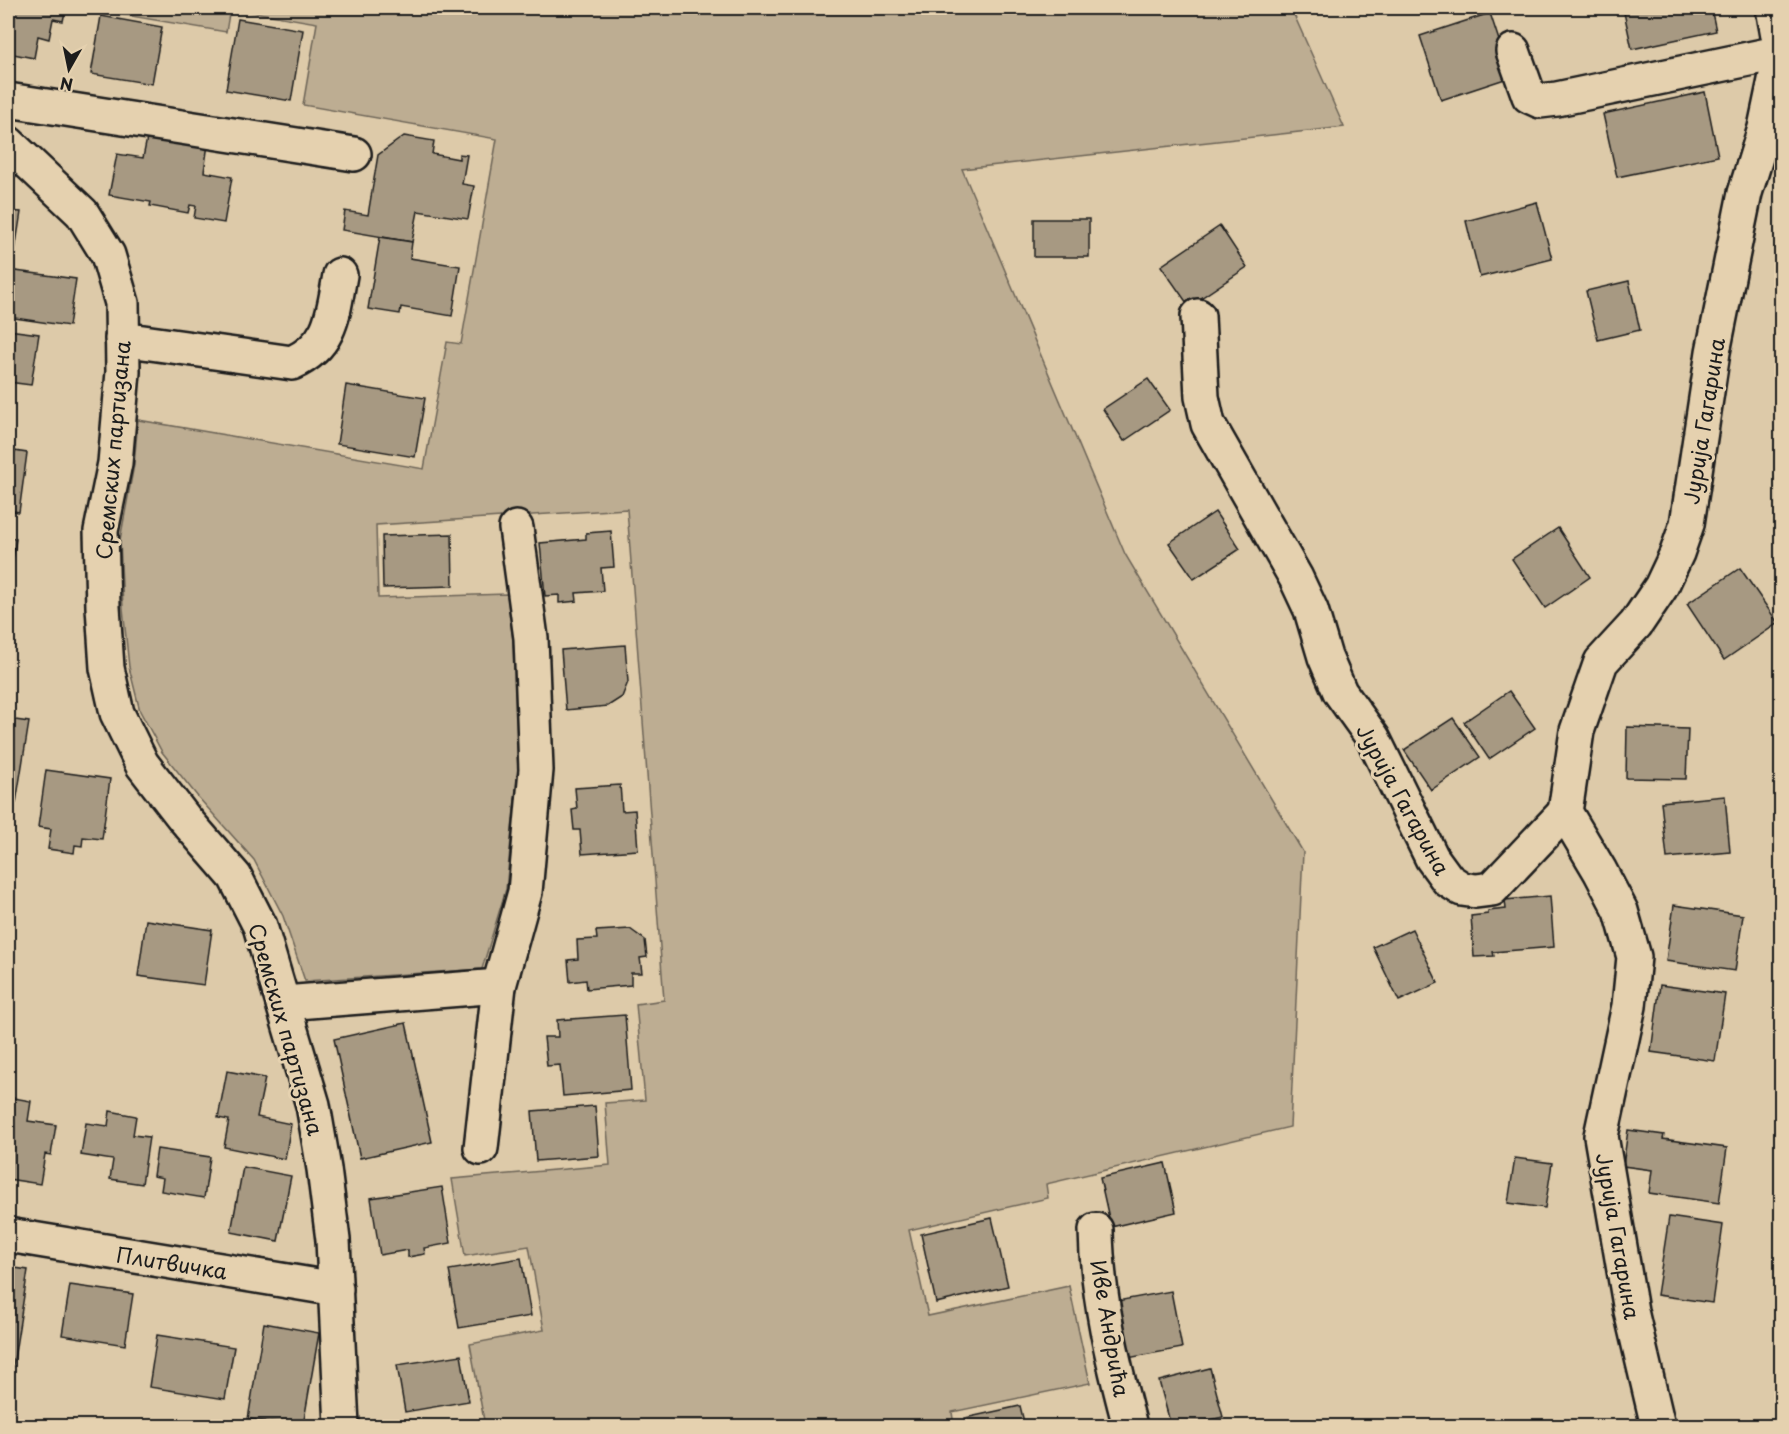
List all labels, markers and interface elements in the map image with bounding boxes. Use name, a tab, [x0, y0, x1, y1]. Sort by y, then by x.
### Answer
north arrow	[39, 39, 99, 99]
text: N	[58, 72, 75, 98]
street label: Јурија Гагарина	[1674, 335, 1732, 507]
street label: Сремских партизана	[86, 338, 138, 561]
street label: Јурија Гагарина	[1349, 718, 1459, 881]
street label: Сремских партизана	[241, 919, 333, 1140]
street label: Јурија Гагарина	[1589, 1150, 1650, 1322]
street label: Плитвичка	[114, 1237, 231, 1287]
street label: Иве Андрића	[1083, 1257, 1139, 1400]

